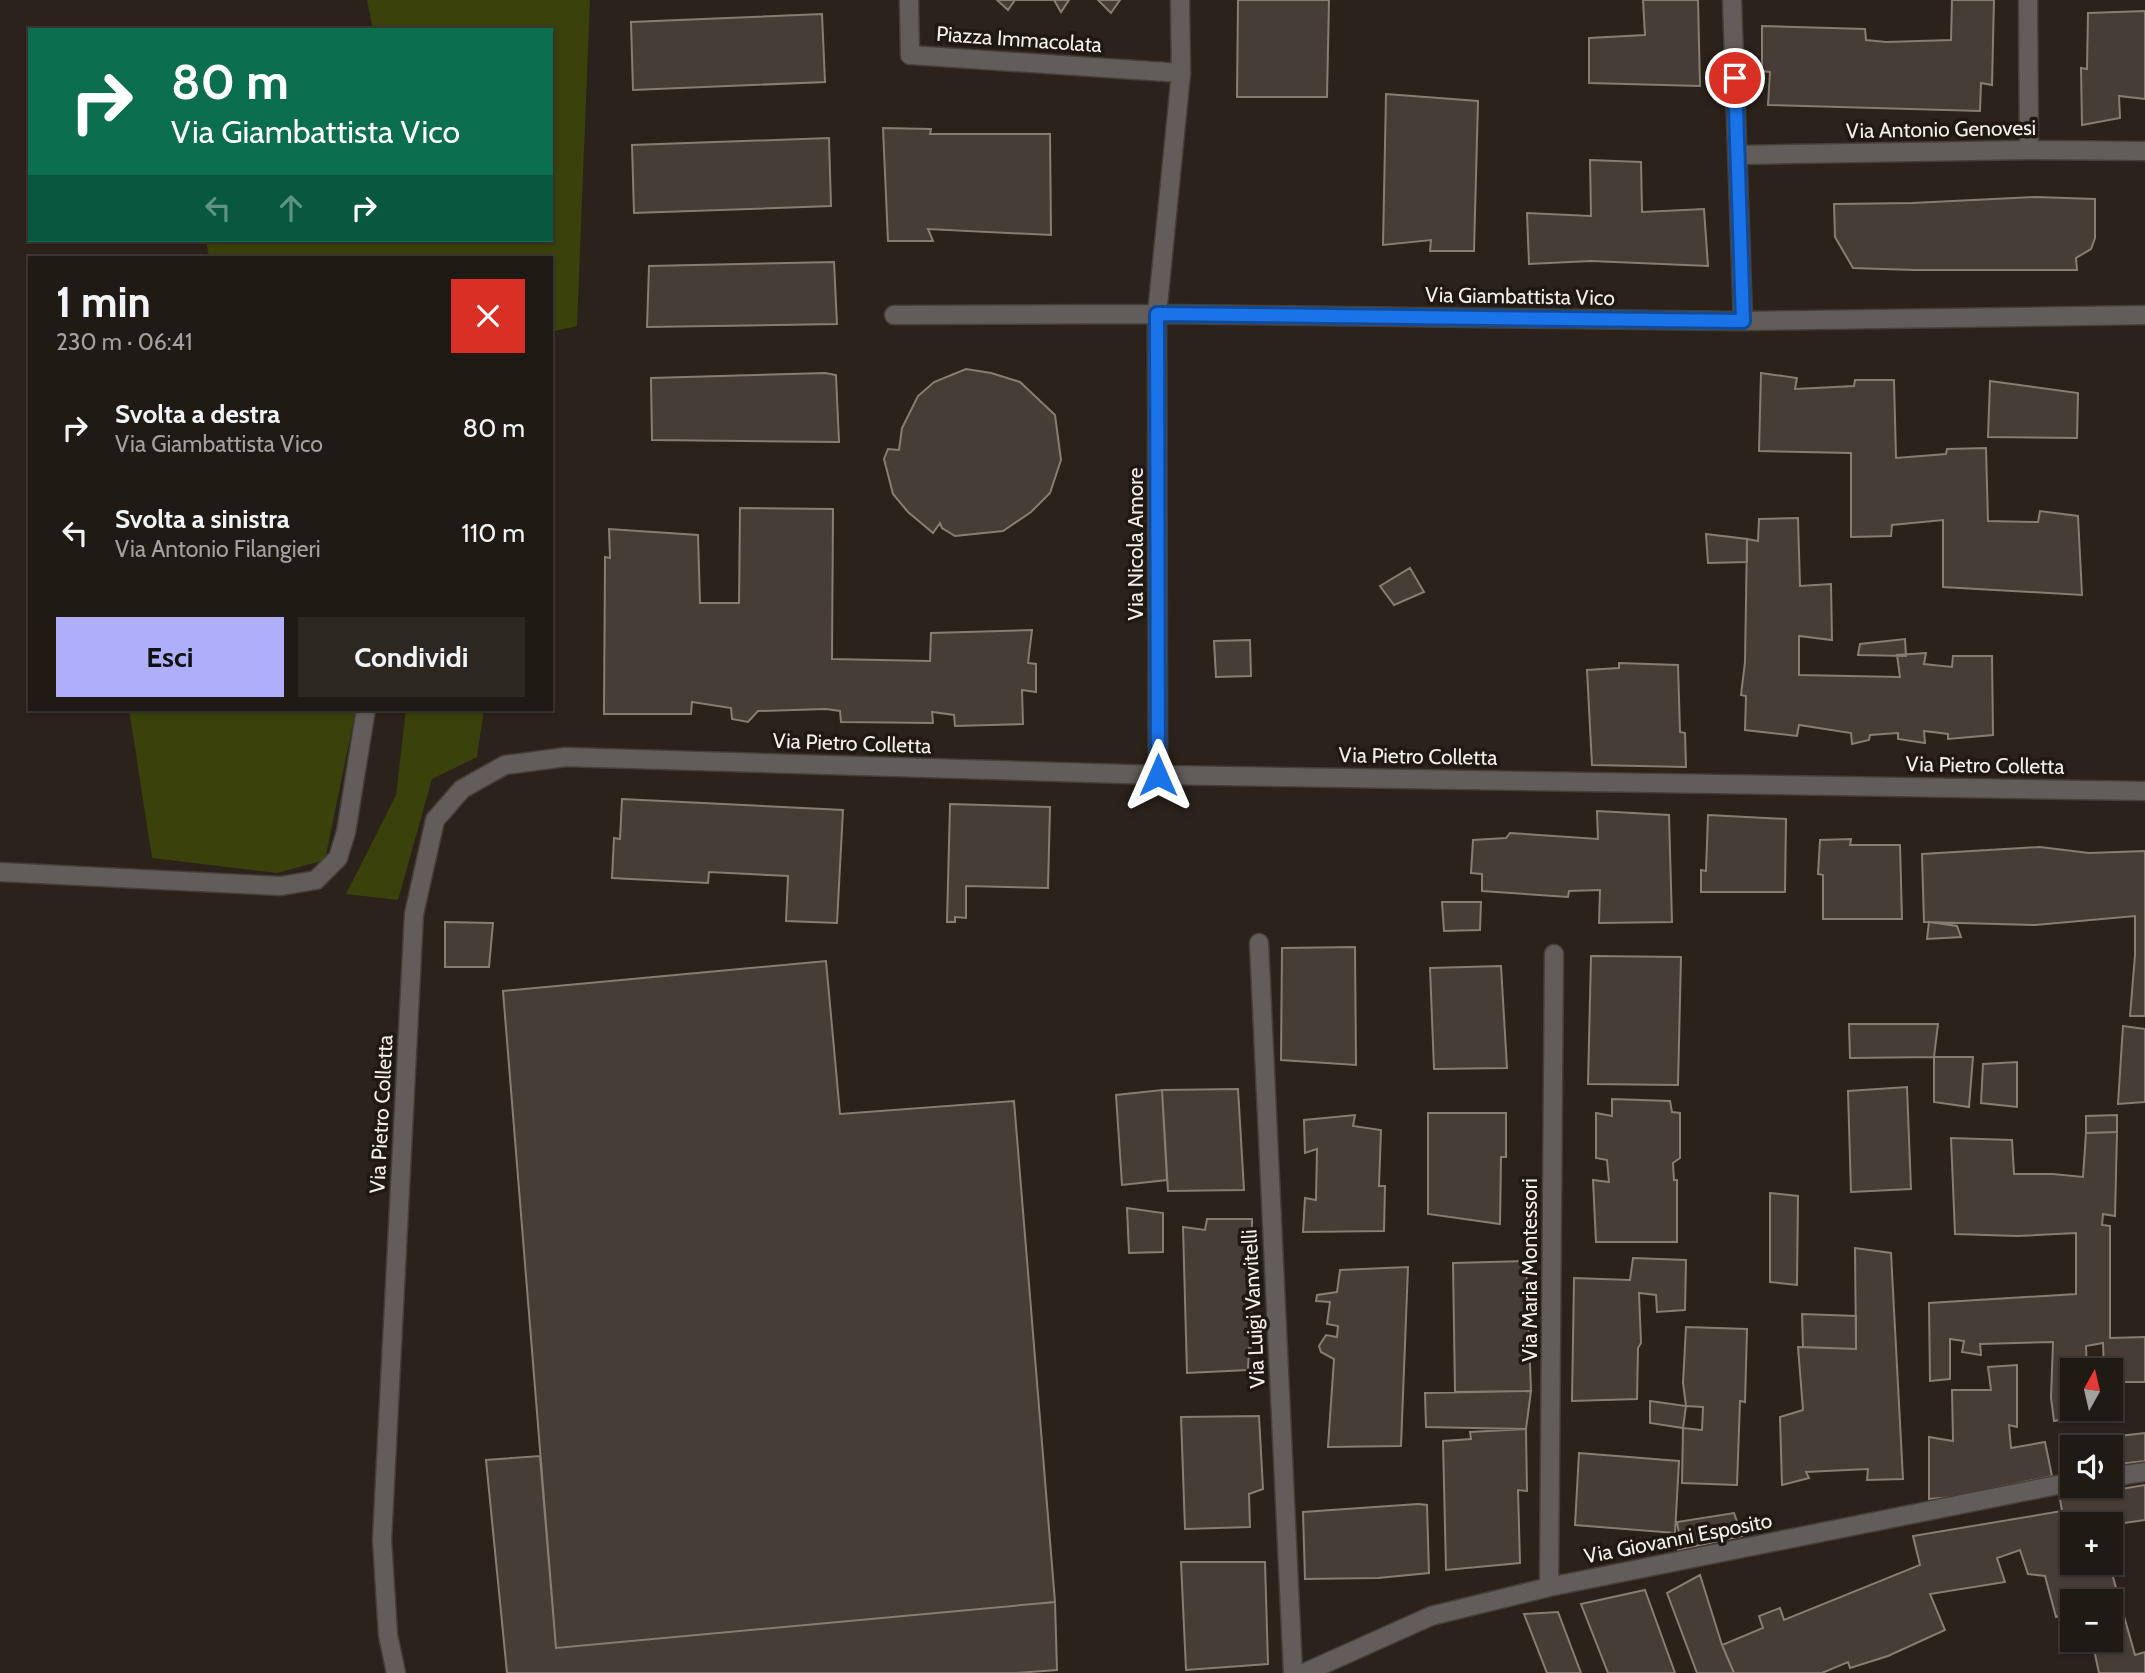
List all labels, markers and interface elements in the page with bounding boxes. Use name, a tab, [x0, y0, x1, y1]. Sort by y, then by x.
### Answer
street label: Piazza Immacolata	[935, 21, 1103, 57]
pin	[1705, 48, 1765, 108]
text: 80 m	[171, 52, 289, 111]
icon: right	[56, 56, 147, 147]
icon: arrive	[1716, 59, 1754, 97]
text: Via Giambattista Vico	[171, 112, 460, 151]
street label: Via Antonio Genovesi	[1846, 115, 2036, 143]
icon: left	[199, 189, 237, 227]
icon: ahead	[272, 189, 310, 227]
icon: right	[345, 189, 383, 227]
text: 1 min	[56, 276, 151, 328]
button: close	[451, 279, 525, 353]
street label: Via Giambattista Vico	[1425, 282, 1615, 310]
text: 230 m · 06:41	[56, 328, 192, 356]
text: Svolta a destra	[115, 398, 280, 430]
icon: right	[56, 409, 94, 447]
text: 80 m	[462, 412, 525, 444]
text: Via Giambattista Vico	[115, 430, 323, 458]
street label: Via Nicola Amore	[1123, 467, 1148, 620]
text: Svolta a sinistra	[115, 503, 290, 535]
icon: left	[56, 514, 94, 552]
text: 110 m	[461, 517, 525, 549]
text: Via Antonio Filangieri	[115, 535, 321, 563]
button: Esci	[56, 617, 284, 697]
button: Condividi	[298, 617, 525, 697]
street label: Via Pietro Colletta	[772, 728, 932, 758]
position arrow	[1121, 738, 1195, 812]
street label: Via Pietro Colletta	[1338, 742, 1498, 770]
street label: Via Pietro Colletta	[1905, 751, 2065, 779]
street label: Via Pietro Colletta	[364, 1034, 398, 1194]
street label: Via Maria Montessori	[1517, 1178, 1542, 1362]
street label: Via Luigi Vanvitelli	[1236, 1229, 1270, 1389]
north arrow	[2060, 1358, 2123, 1421]
map controls	[2060, 1358, 2123, 1652]
button: sound	[2060, 1435, 2123, 1498]
street label: Via Giovanni Esposito	[1582, 1508, 1774, 1568]
button: +	[2060, 1512, 2123, 1575]
button: −	[2060, 1589, 2123, 1652]

